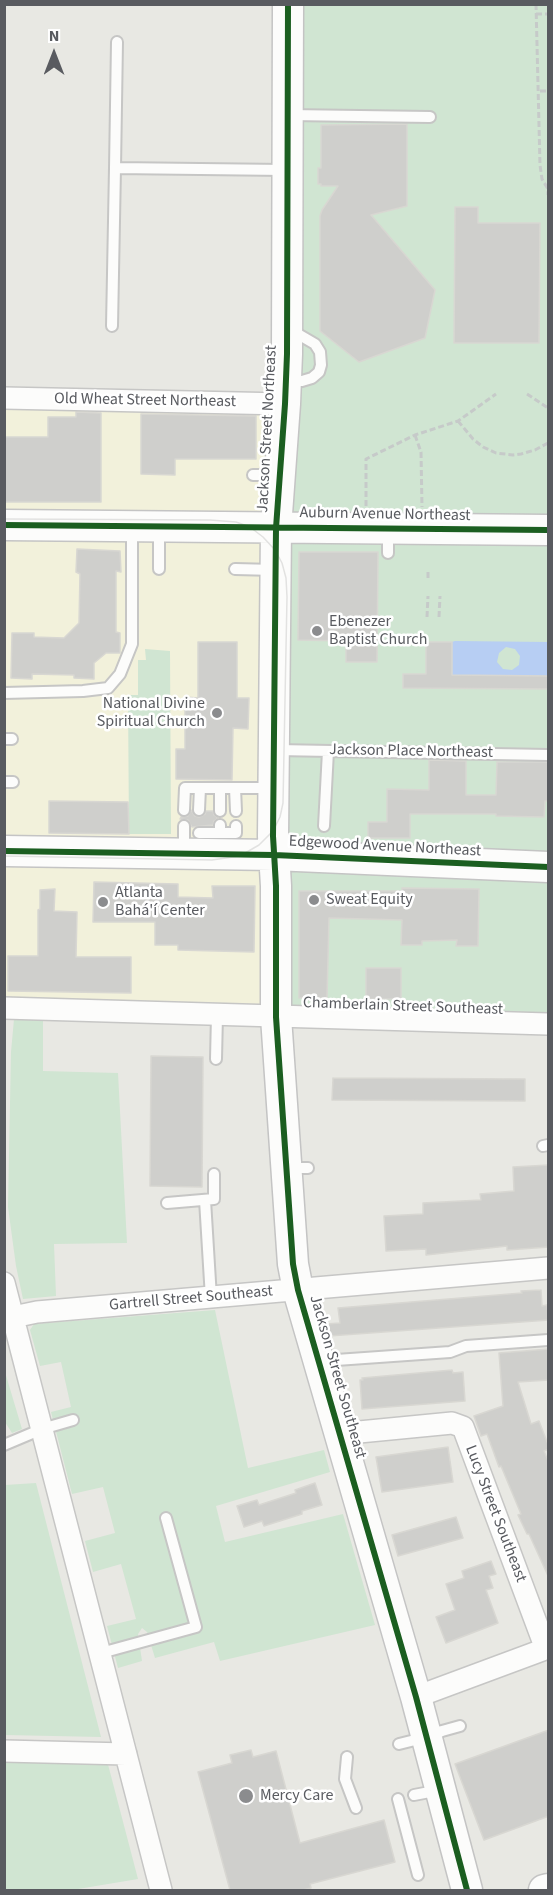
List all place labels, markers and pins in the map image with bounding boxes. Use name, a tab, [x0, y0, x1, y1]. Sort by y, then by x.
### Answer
place label: Ebenezer Baptist Church	[329, 612, 427, 650]
marker: Ebenezer Baptist Church	[310, 624, 324, 638]
place label: National Divine Spiritual Church	[97, 694, 205, 732]
marker: National Divine Spiritual Church	[210, 706, 224, 720]
place label: Atlanta Bahá'í Center	[115, 883, 205, 921]
place label: Sweat Equity	[326, 890, 413, 910]
marker: Sweat Equity	[307, 893, 321, 907]
marker: Atlanta Bahá'í Center	[96, 895, 110, 909]
place label: Mercy Care	[260, 1786, 334, 1806]
marker: Mercy Care	[237, 1787, 255, 1805]

